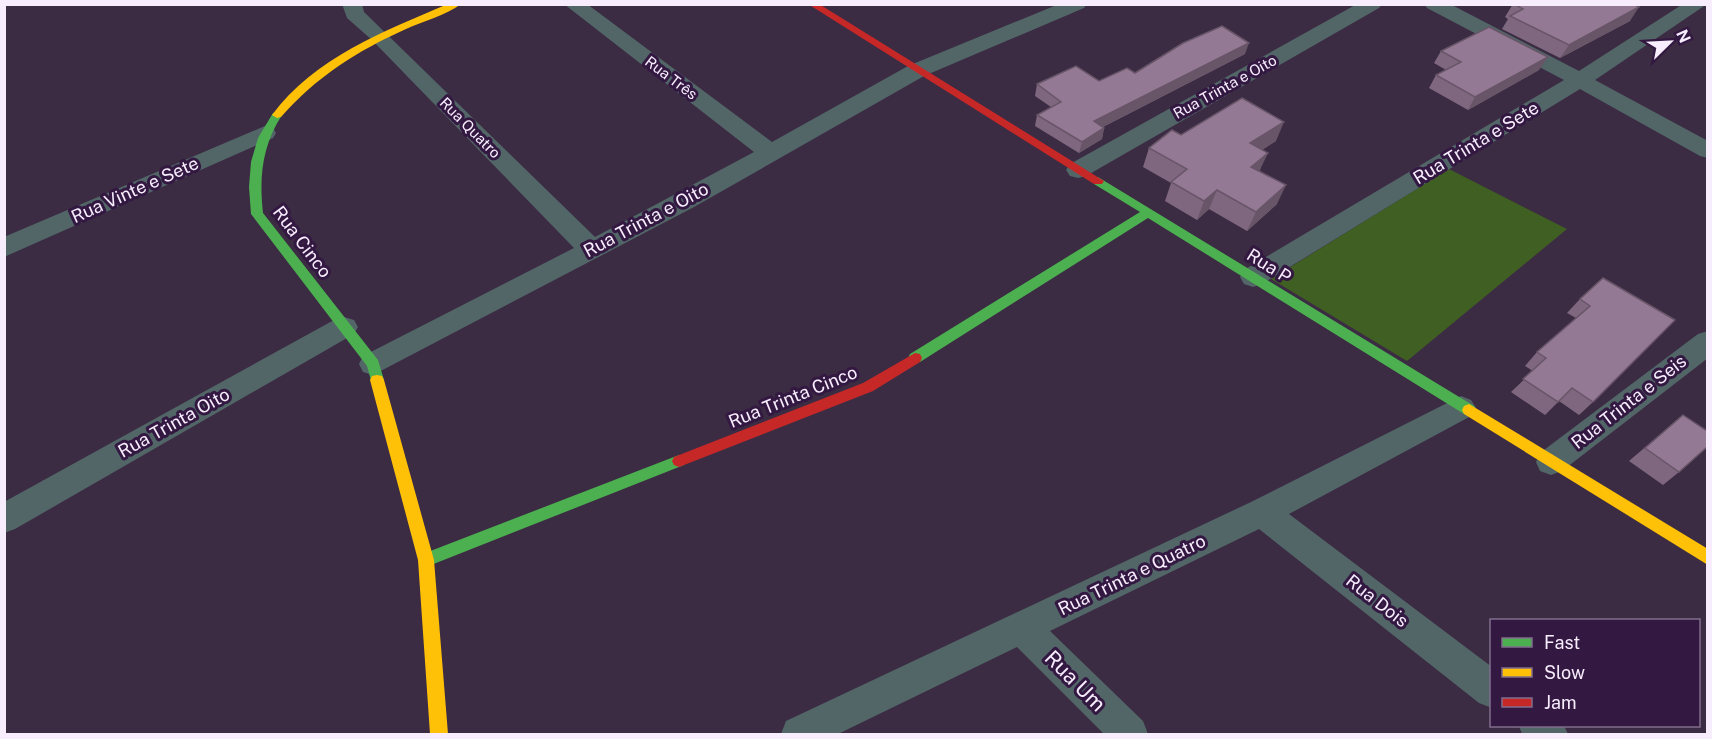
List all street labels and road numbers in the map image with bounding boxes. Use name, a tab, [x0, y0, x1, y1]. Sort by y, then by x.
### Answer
street label: Rua Trinta e Oito	[1170, 51, 1279, 122]
street label: Rua Três	[642, 52, 701, 103]
street label: Rua Quatro	[437, 94, 504, 161]
street label: Rua Trinta e Sete	[1409, 97, 1542, 188]
street label: Rua Vinte e Sete	[68, 152, 202, 227]
street label: Rua Trinta e Oito	[580, 178, 712, 261]
street label: Rua Cinco	[269, 202, 336, 282]
street label: Rua P	[1243, 244, 1295, 287]
street label: Rua Trinta e Seis	[1567, 350, 1690, 453]
street label: Rua Trinta Cinco	[725, 361, 860, 432]
street label: Rua Trinta Oito	[114, 383, 233, 462]
street label: Rua Trinta e Quatro	[1055, 530, 1209, 619]
street label: Rua Dois	[1342, 570, 1413, 631]
street label: Rua Um	[1040, 645, 1111, 716]

